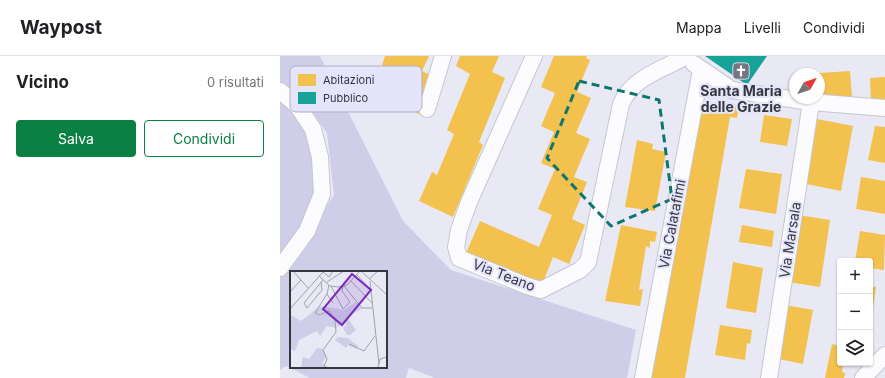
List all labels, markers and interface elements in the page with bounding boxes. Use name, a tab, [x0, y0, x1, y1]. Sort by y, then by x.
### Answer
text: Waypost	[20, 16, 102, 39]
text: Mappa	[676, 19, 722, 36]
text: Livelli	[744, 19, 781, 36]
text: Condividi	[803, 19, 865, 36]
church icon: Santa Maria delle Grazie	[731, 61, 751, 81]
legend	[290, 66, 422, 112]
north arrow	[789, 68, 825, 104]
text: Vicino	[16, 72, 69, 92]
text: Abitazioni	[323, 73, 374, 87]
text: 0 risultati	[207, 74, 264, 90]
place label: Santa Maria delle Grazie	[700, 82, 782, 115]
text: Pubblico	[323, 91, 369, 105]
button: Salva	[16, 120, 136, 157]
button: Condividi	[144, 120, 264, 157]
street label: Via Calatafimi	[654, 178, 689, 270]
street label: Via Marsala	[775, 200, 804, 279]
street label: Via Teano	[470, 255, 538, 294]
map controls	[837, 258, 873, 366]
button: +	[837, 258, 873, 294]
inset map	[290, 271, 387, 368]
button: −	[837, 294, 873, 330]
button: layers	[837, 330, 873, 366]

